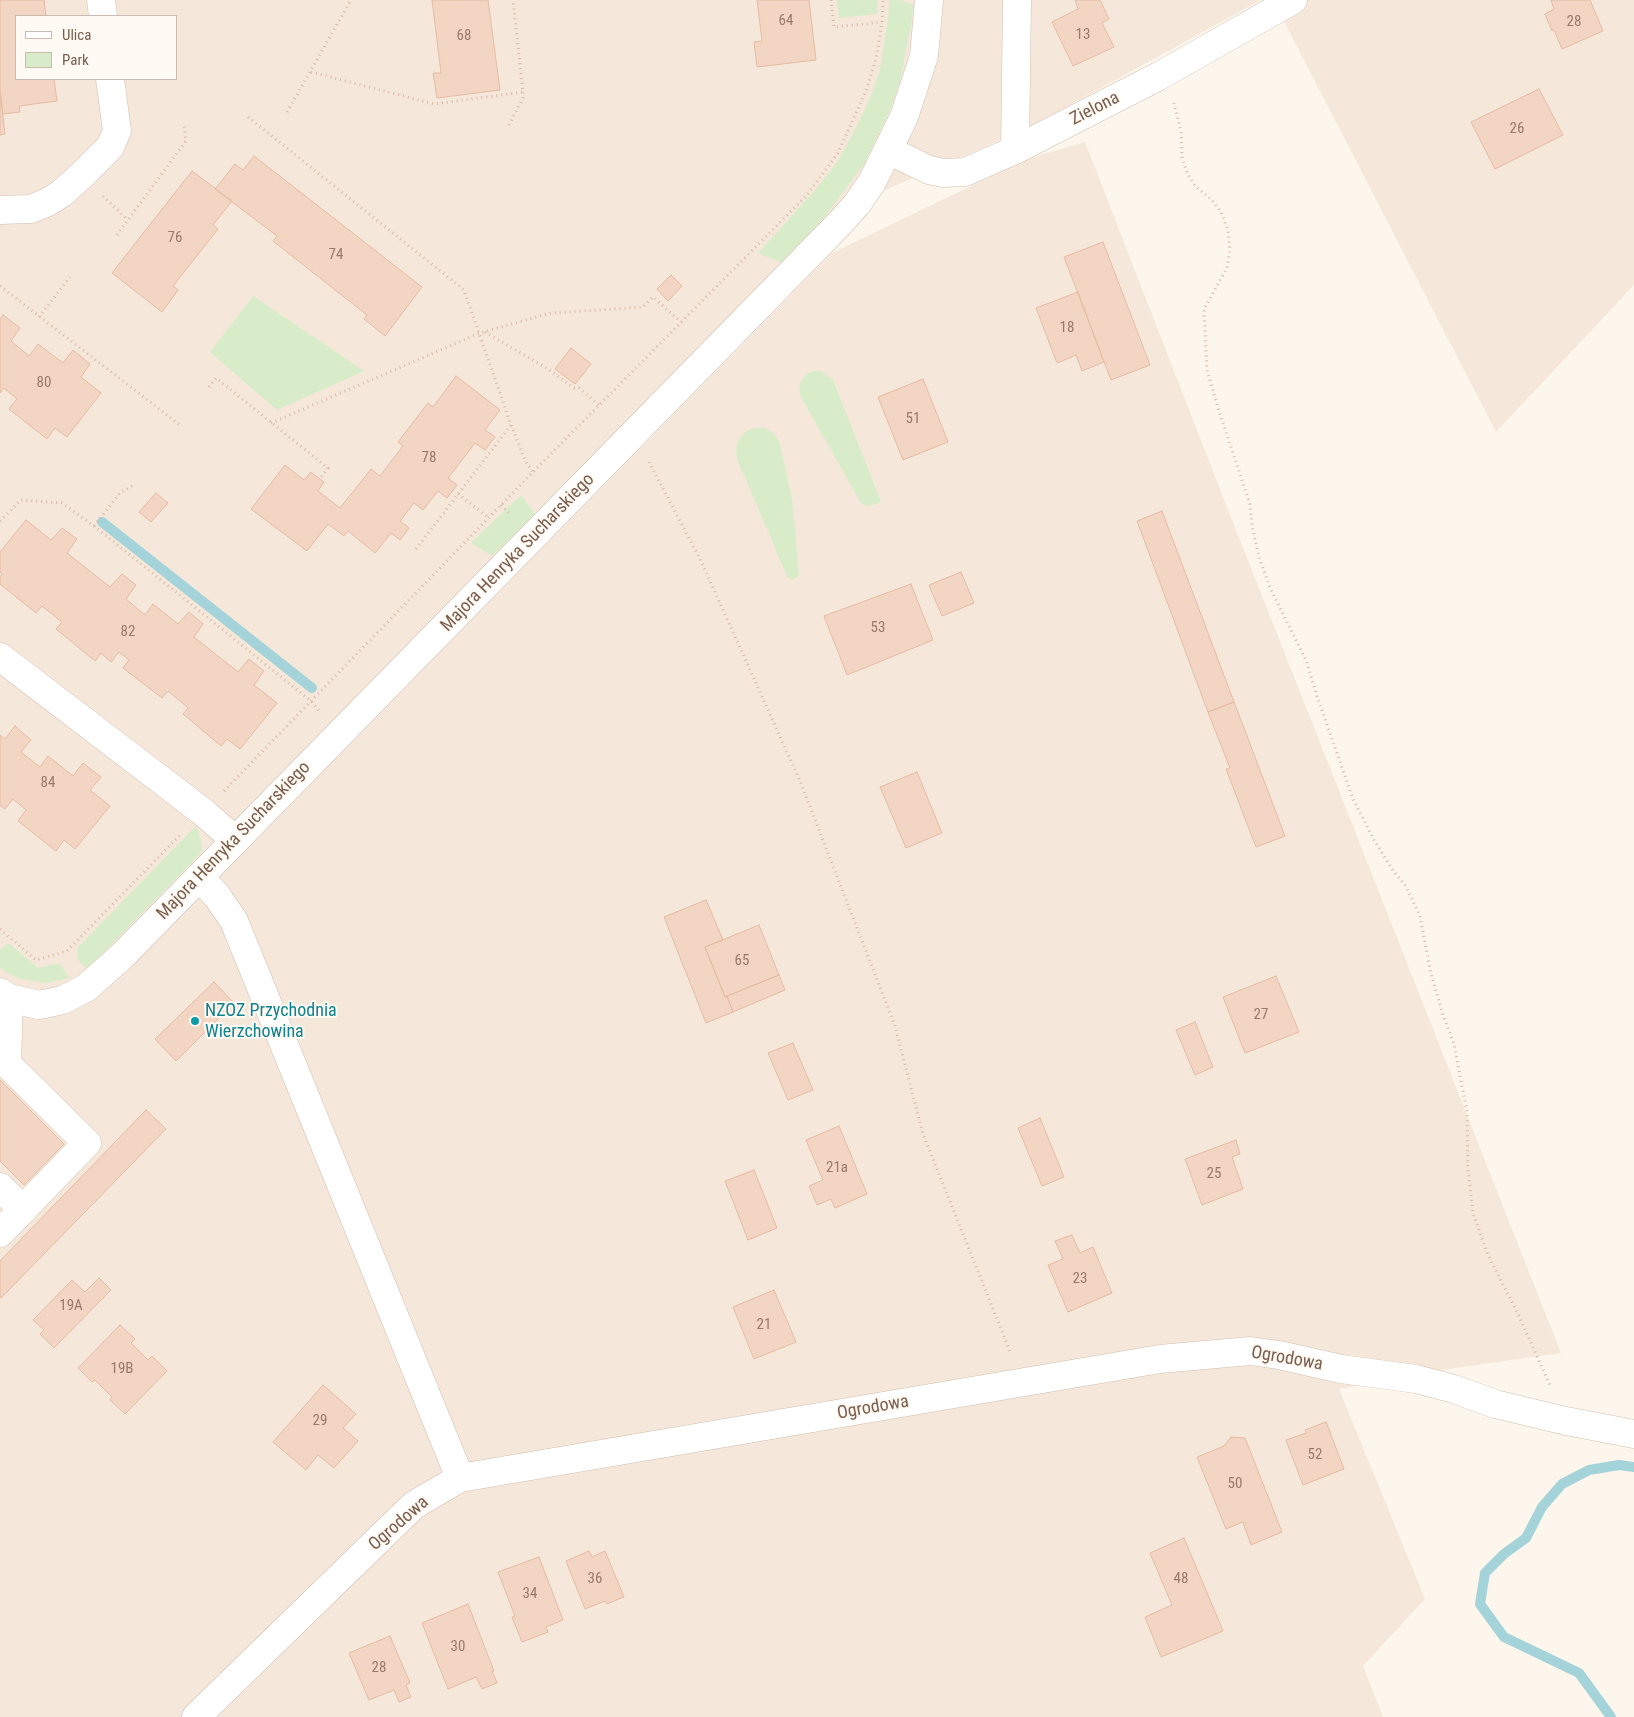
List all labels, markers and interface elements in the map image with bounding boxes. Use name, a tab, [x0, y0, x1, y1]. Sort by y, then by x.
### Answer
house number: 64	[779, 12, 793, 30]
house number: 28	[1567, 13, 1581, 31]
legend	[15, 15, 178, 80]
text: Ulica	[62, 26, 91, 44]
house number: 13	[1076, 26, 1090, 44]
house number: 68	[457, 27, 471, 45]
text: Park	[62, 51, 89, 69]
street label: Zielona	[1067, 87, 1123, 131]
house number: 26	[1510, 120, 1524, 138]
house number: 76	[168, 229, 182, 247]
house number: 74	[329, 246, 343, 264]
house number: 18	[1060, 319, 1074, 337]
house number: 80	[37, 374, 51, 392]
house number: 51	[906, 410, 920, 428]
house number: 78	[422, 449, 436, 467]
street label: Majora Henryka Sucharskiego	[437, 469, 599, 637]
house number: 53	[871, 619, 885, 637]
house number: 82	[121, 623, 135, 641]
street label: Majora Henryka Sucharskiego	[153, 757, 315, 925]
house number: 84	[41, 774, 55, 792]
house number: 65	[735, 952, 749, 970]
place label: NZOZ Przychodnia Wierzchowina	[205, 1000, 337, 1042]
house number: 27	[1254, 1006, 1268, 1024]
marker: NZOZ Przychodnia Wierzchowina	[189, 1015, 201, 1027]
house number: 21a	[826, 1159, 848, 1177]
house number: 25	[1207, 1165, 1221, 1183]
house number: 23	[1073, 1270, 1087, 1288]
house number: 19A	[59, 1297, 83, 1315]
house number: 21	[757, 1316, 771, 1334]
street label: Ogrodowa	[1250, 1342, 1324, 1376]
house number: 19B	[111, 1360, 133, 1378]
street label: Ogrodowa	[836, 1391, 910, 1425]
house number: 29	[313, 1412, 327, 1430]
house number: 52	[1308, 1446, 1322, 1464]
house number: 50	[1228, 1475, 1242, 1493]
street label: Ogrodowa	[365, 1492, 433, 1556]
house number: 36	[588, 1570, 602, 1588]
house number: 48	[1174, 1570, 1188, 1588]
house number: 34	[523, 1585, 537, 1603]
house number: 30	[451, 1638, 465, 1656]
house number: 28	[372, 1659, 386, 1677]

